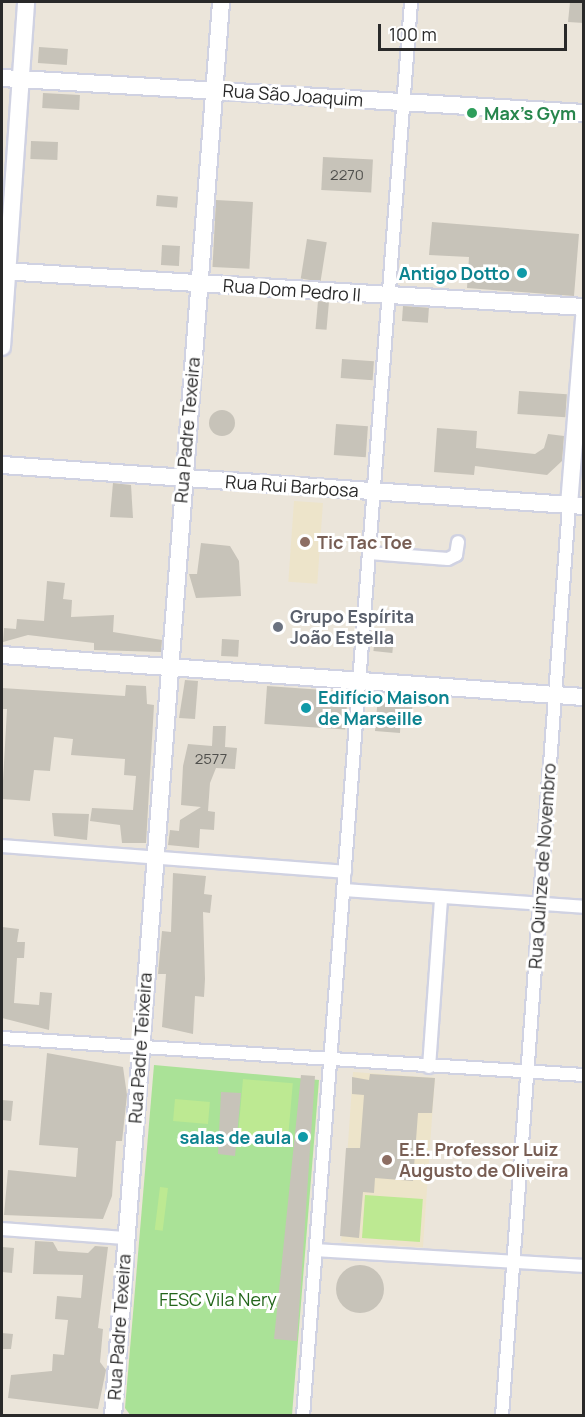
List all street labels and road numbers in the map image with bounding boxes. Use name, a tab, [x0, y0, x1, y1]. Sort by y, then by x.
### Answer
street label: Rua São Joaquim	[222, 79, 364, 111]
street label: Rua Dom Pedro II	[222, 274, 362, 306]
street label: Rua Padre Texeira	[170, 356, 204, 504]
street label: Rua Rui Barbosa	[225, 471, 359, 501]
street label: Rua Quinze de Novembro	[524, 762, 560, 970]
street label: Rua Padre Teixeira	[124, 972, 156, 1124]
street label: Rua Padre Texeira	[103, 1253, 135, 1401]

